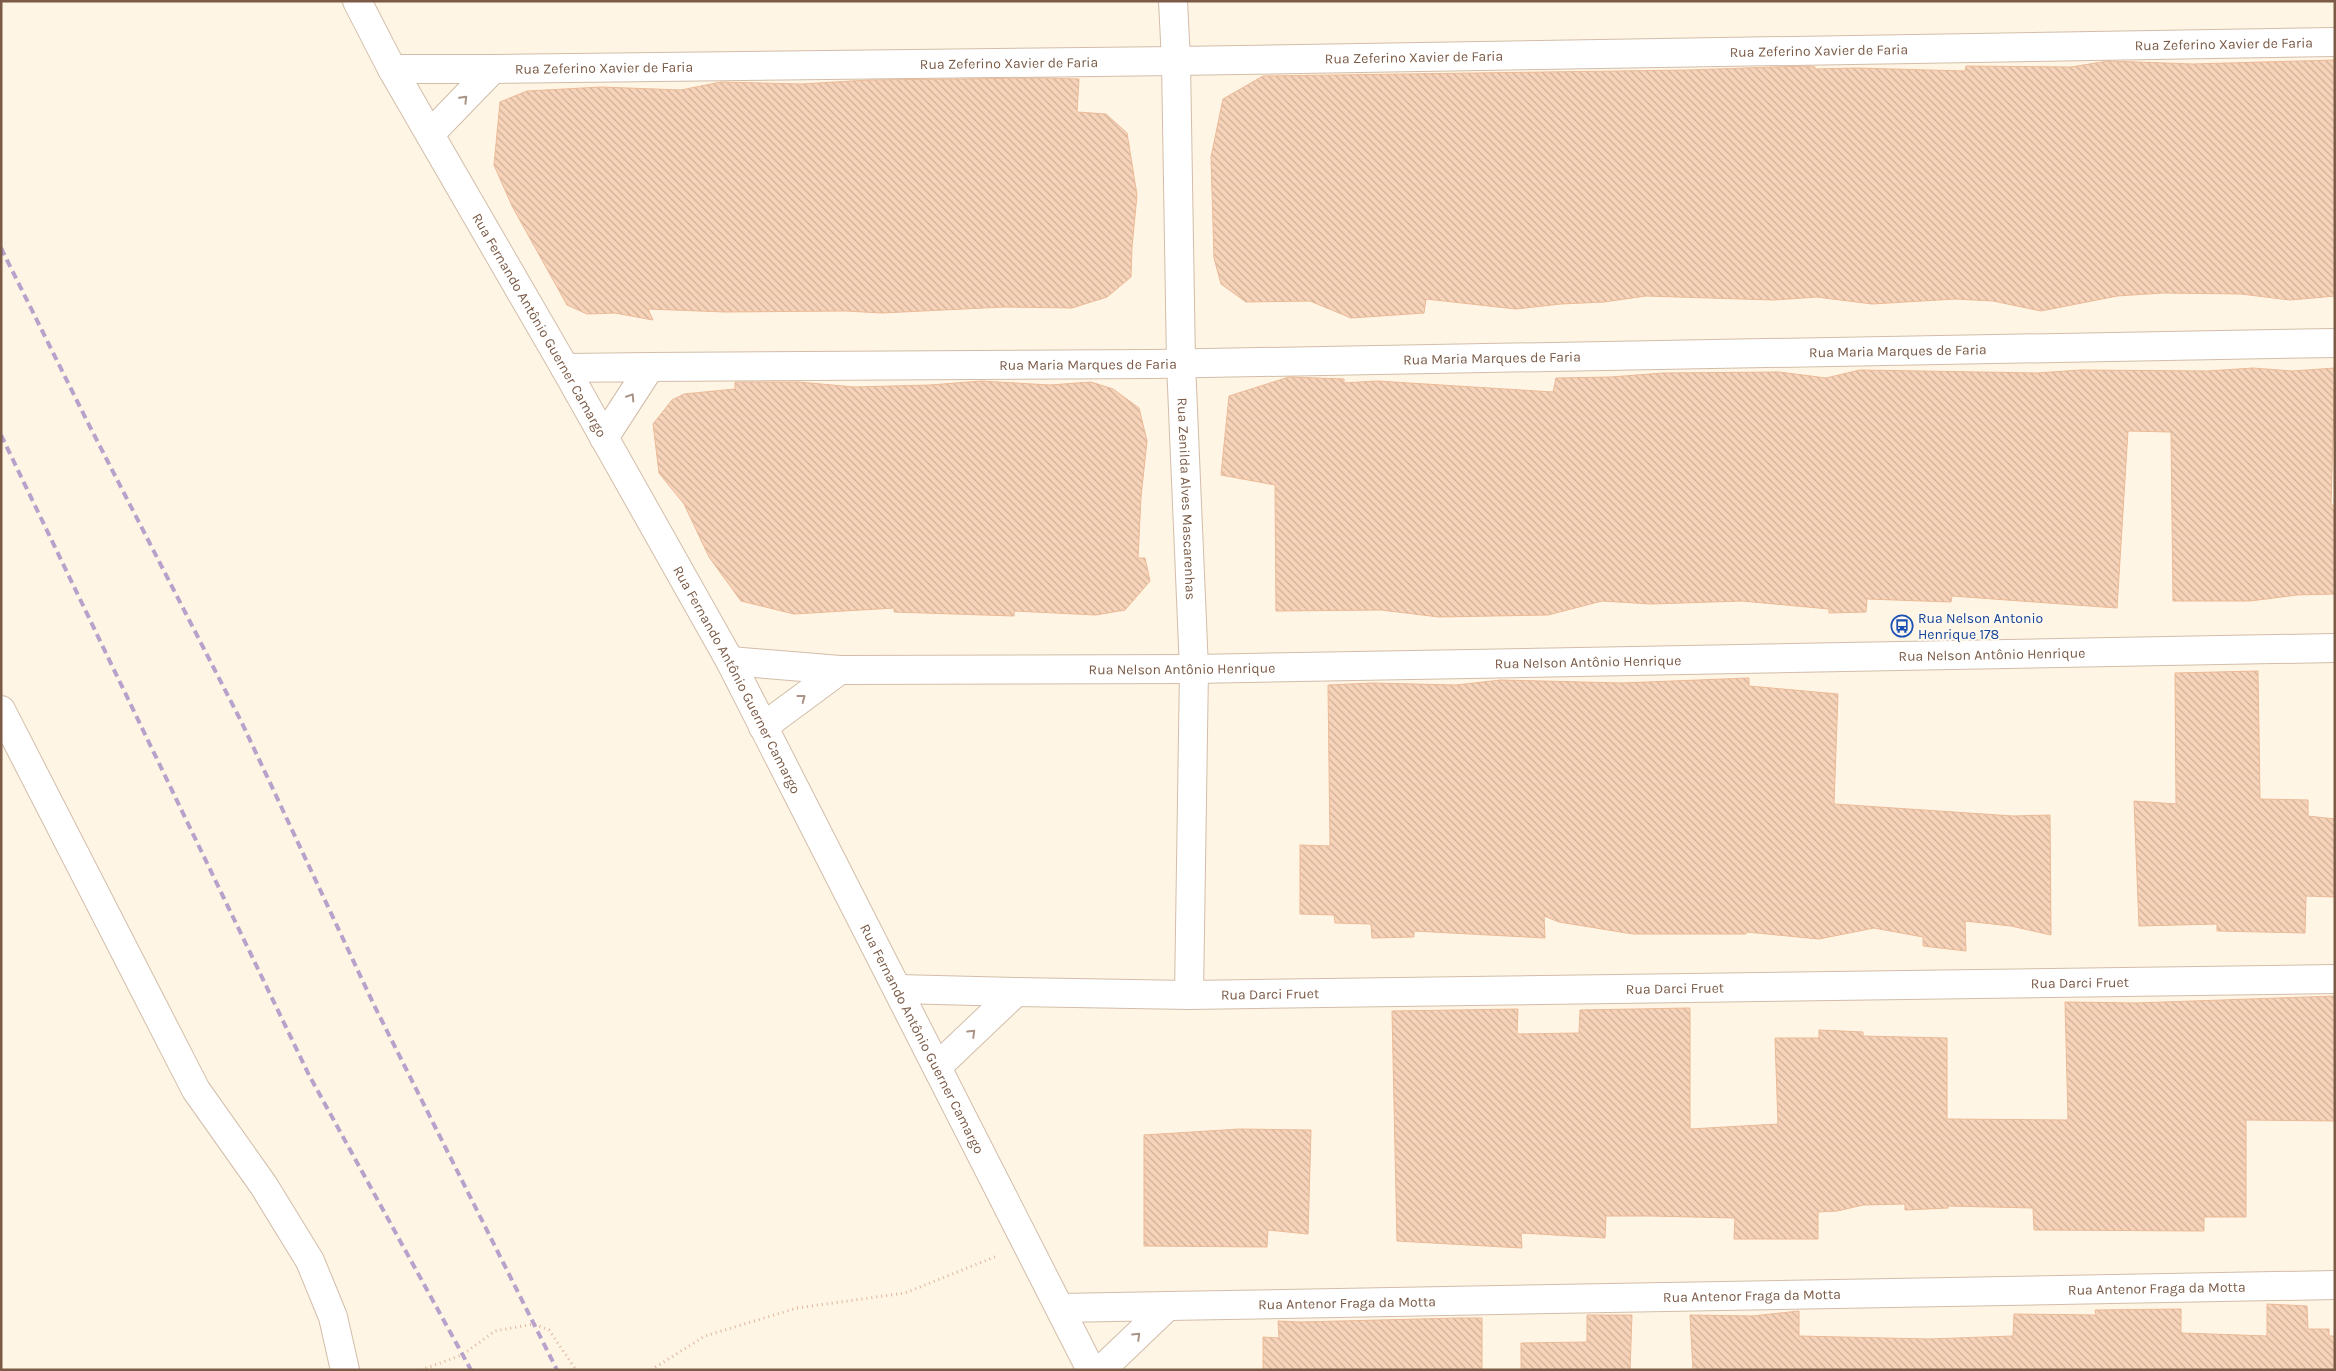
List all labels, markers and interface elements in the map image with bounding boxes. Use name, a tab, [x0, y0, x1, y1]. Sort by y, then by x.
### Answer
street label: Rua Zeferino Xavier de Faria	[2135, 34, 2313, 54]
street label: Rua Zeferino Xavier de Faria	[1730, 41, 1908, 61]
street label: Rua Zeferino Xavier de Faria	[1325, 48, 1503, 68]
street label: Rua Zeferino Xavier de Faria	[920, 54, 1098, 73]
street label: Rua Zeferino Xavier de Faria	[515, 59, 693, 78]
one-way arrow	[458, 96, 467, 105]
street label: Rua Fernando Antônio Guerner Camargo	[468, 210, 610, 440]
street label: Rua Maria Marques de Faria	[1809, 341, 1987, 361]
street label: Rua Maria Marques de Faria	[1403, 348, 1581, 369]
street label: Rua Maria Marques de Faria	[999, 356, 1177, 374]
one-way arrow	[625, 393, 634, 403]
street label: Rua Zenilda Alves Mascarenhas	[1173, 397, 1199, 600]
street label: Rua Fernando Antônio Guerner Camargo	[669, 563, 804, 797]
place label: Rua Nelson Antonio Henrique 178	[1918, 610, 2043, 643]
bus stop icon: Rua Nelson Antonio Henrique 178	[1890, 614, 1914, 638]
street label: Rua Nelson Antônio Henrique	[1898, 645, 2085, 665]
street label: Rua Nelson Antônio Henrique	[1494, 652, 1681, 672]
street label: Rua Nelson Antônio Henrique	[1089, 660, 1276, 678]
one-way arrow	[796, 695, 806, 704]
street label: Rua Fernando Antônio Guerner Camargo	[856, 921, 987, 1157]
street label: Rua Darci Fruet	[2031, 974, 2129, 992]
street label: Rua Darci Fruet	[1626, 980, 1724, 998]
street label: Rua Darci Fruet	[1221, 985, 1319, 1004]
one-way arrow	[967, 1030, 976, 1039]
street label: Rua Antenor Fraga da Motta	[2068, 1279, 2246, 1299]
street label: Rua Antenor Fraga da Motta	[1663, 1286, 1841, 1306]
street label: Rua Antenor Fraga da Motta	[1258, 1293, 1436, 1313]
one-way arrow	[1131, 1333, 1140, 1342]

